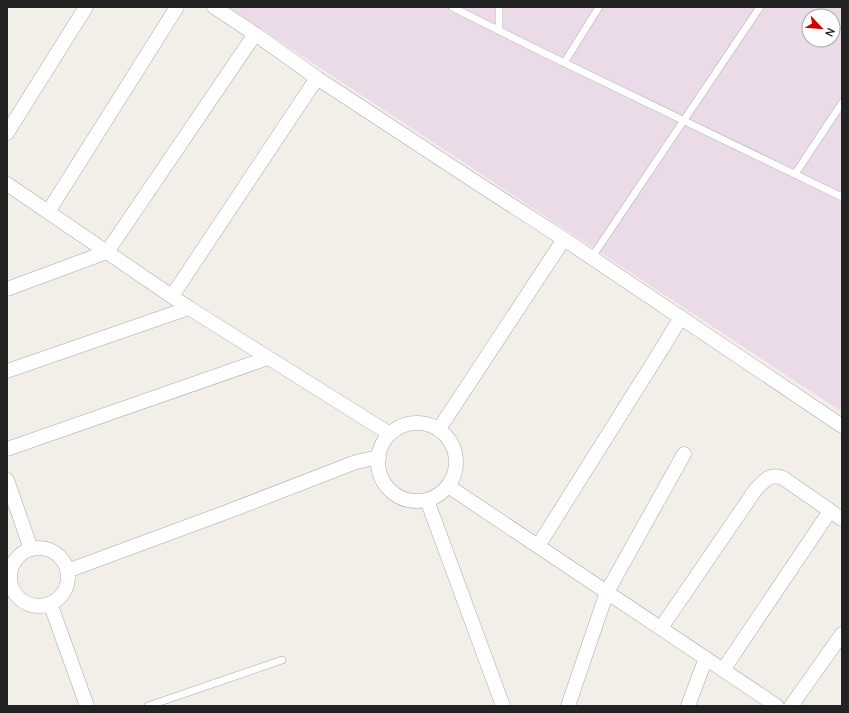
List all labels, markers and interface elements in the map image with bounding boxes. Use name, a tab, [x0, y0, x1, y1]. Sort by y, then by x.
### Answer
north arrow	[801, 8, 841, 48]
text: N	[822, 26, 839, 40]

